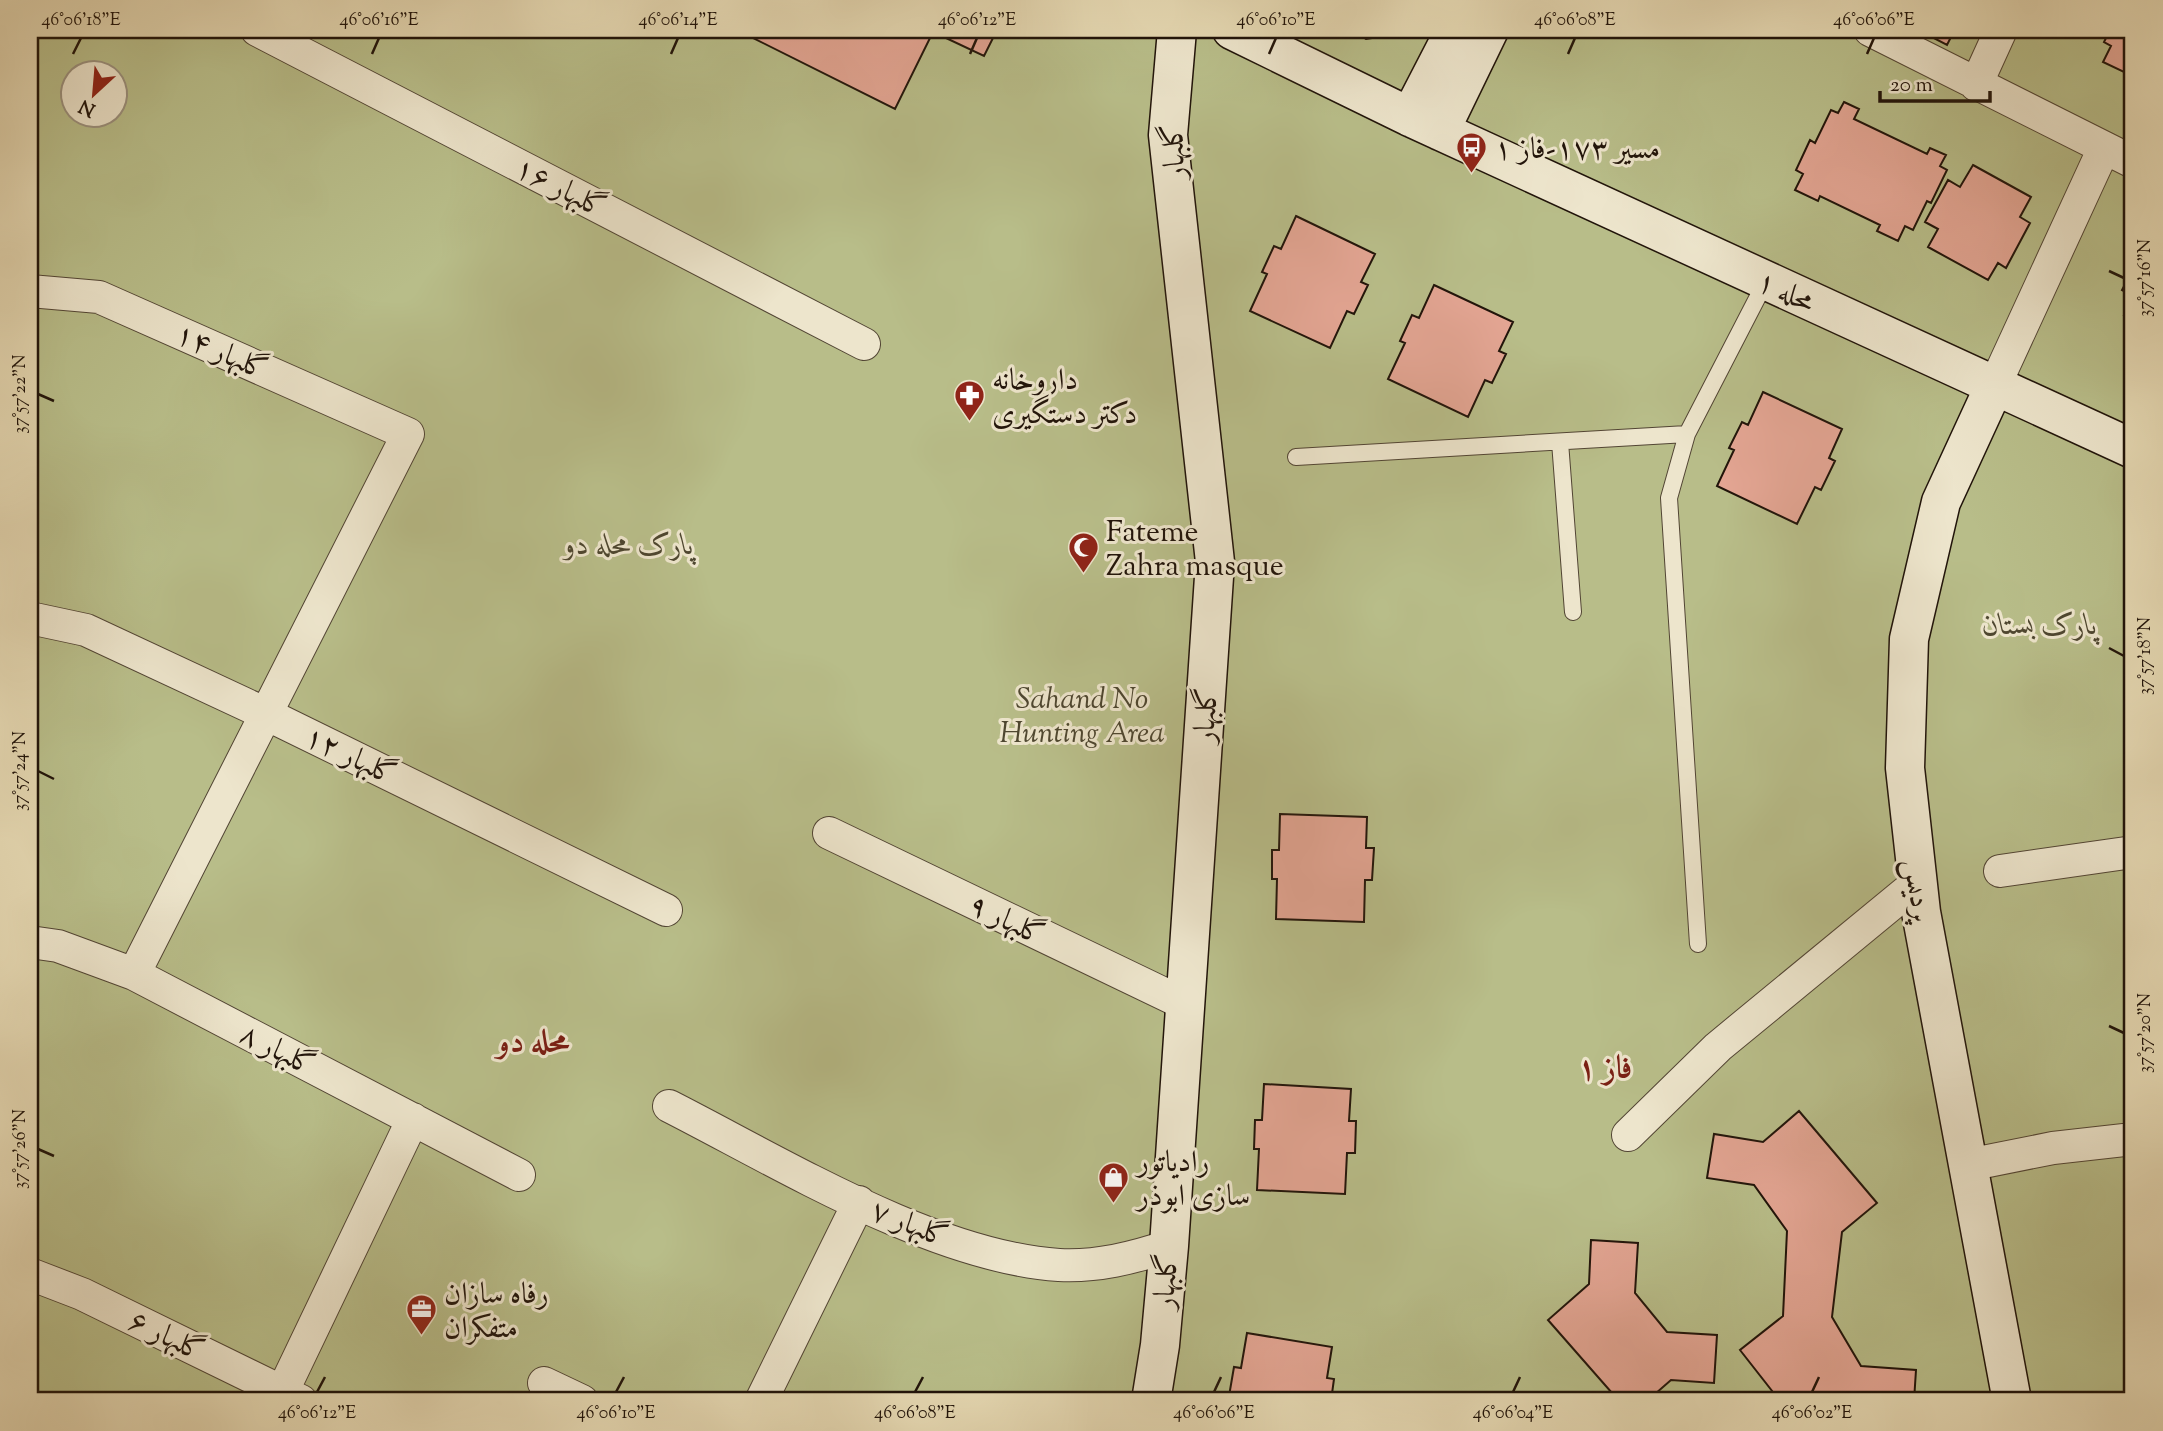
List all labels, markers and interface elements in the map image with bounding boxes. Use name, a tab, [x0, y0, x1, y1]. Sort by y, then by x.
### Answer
text: 46°06'18"E	[41, 8, 121, 34]
text: 46°06'16"E	[339, 8, 419, 34]
text: 46°06'14"E	[638, 8, 718, 34]
text: 46°06'12"E	[938, 8, 1016, 34]
text: 46°06'10"E	[1237, 8, 1316, 34]
text: 46°06'08"E	[1534, 8, 1616, 34]
text: 46°06'06"E	[1833, 8, 1915, 34]
north arrow	[60, 60, 130, 130]
scale bar	[1880, 60, 1990, 104]
text: 20 m	[1890, 71, 1933, 101]
text: N	[75, 92, 100, 122]
street label: گلبهار	[1153, 122, 1199, 183]
place label: مسیر ۱۷۳-فاز ۱	[1494, 129, 1660, 172]
bus stop icon: مسیر ۱۷۳-فاز ۱	[1454, 131, 1488, 175]
street label: گلبهار ۱۶	[507, 148, 613, 230]
text: 37°57'16"N	[2133, 239, 2159, 317]
street label: محله ۱	[1749, 261, 1821, 325]
street label: گلبهار ۱۴	[168, 314, 274, 393]
text: 37°57'22"N	[8, 354, 34, 434]
place label: داروخانه دکتر دستگیری	[992, 360, 1137, 437]
pharmacy icon: داروخانه دکتر دستگیری	[952, 379, 986, 423]
place label: Fateme Zahra masque	[1106, 512, 1284, 589]
park label: پارک محله دو	[562, 525, 697, 568]
mosque icon: Fateme Zahra masque	[1066, 531, 1100, 575]
park label: پارک بستان	[1982, 605, 2100, 648]
text: 37°57'18"N	[2133, 617, 2159, 695]
park label: Sahand No Hunting Area	[999, 679, 1165, 756]
street label: گلبهار	[1184, 686, 1231, 748]
street label: گلبهار ۱۲	[297, 717, 403, 798]
text: 37°57'24"N	[8, 731, 34, 811]
street label: پردیس	[1891, 856, 1943, 927]
street label: گلبهار ۹	[961, 884, 1051, 958]
text: 37°57'20"N	[2133, 993, 2159, 1073]
street label: گلبهار ۸	[232, 1014, 322, 1089]
district label: محله دو	[494, 1021, 570, 1067]
district label: فاز ۱	[1577, 1047, 1633, 1093]
text: 37°57'26"N	[8, 1109, 34, 1189]
place label: رادیاتور سازی ابوذر	[1134, 1142, 1250, 1219]
shop icon: رادیاتور سازی ابوذر	[1097, 1161, 1131, 1205]
street label: گلبهار ۷	[864, 1190, 954, 1260]
street label: گلبهار	[1143, 1251, 1191, 1314]
place label: رفاه سازان متفکران	[444, 1274, 549, 1351]
office icon: رفاه سازان متفکران	[404, 1293, 438, 1337]
street label: گلبهار ۶	[121, 1300, 211, 1374]
text: 46°06'12"E	[278, 1401, 356, 1427]
text: 46°06'10"E	[577, 1401, 656, 1427]
text: 46°06'08"E	[874, 1401, 956, 1427]
text: 46°06'06"E	[1173, 1401, 1255, 1427]
text: 46°06'04"E	[1473, 1401, 1553, 1427]
text: 46°06'02"E	[1772, 1401, 1852, 1427]

